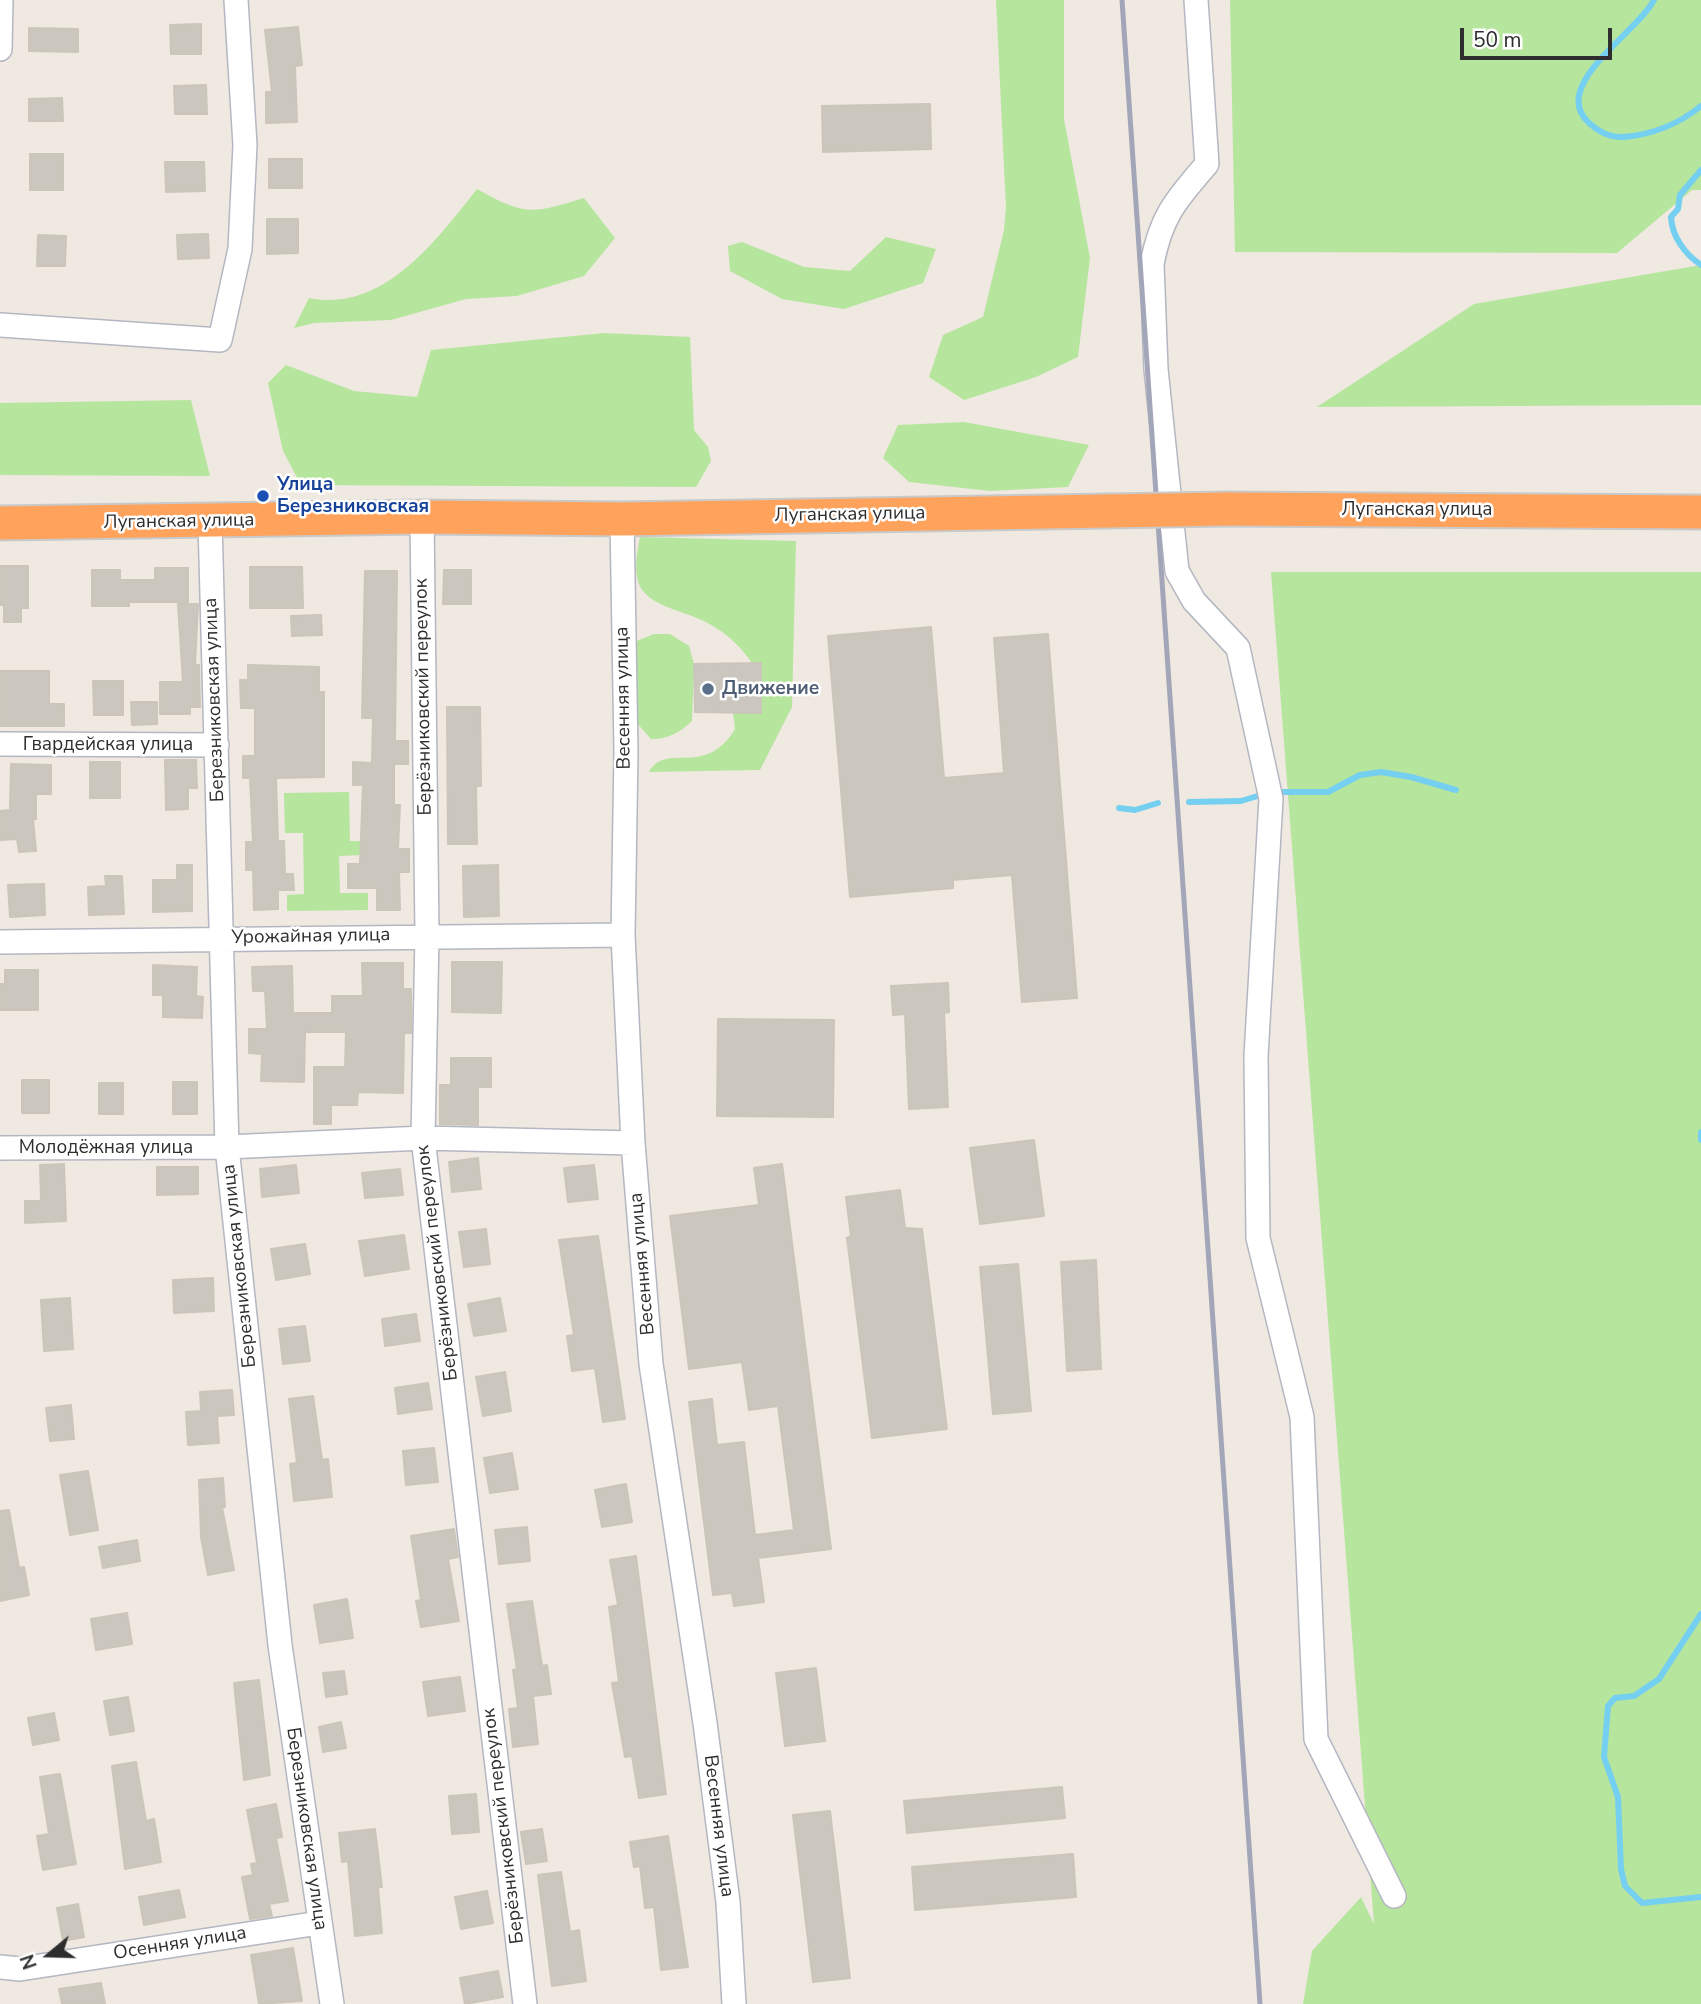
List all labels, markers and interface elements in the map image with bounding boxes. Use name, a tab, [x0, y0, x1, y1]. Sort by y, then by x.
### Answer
scale bar	[1463, 14, 1615, 58]
text: 50 m	[1473, 26, 1522, 54]
place label: Улица Березниковская	[277, 474, 429, 518]
marker: Улица Березниковская	[255, 488, 271, 504]
street label: Луганская улица	[1341, 499, 1493, 521]
street label: Луганская улица	[774, 502, 926, 528]
street label: Луганская улица	[103, 509, 255, 535]
street label: Берёзниковский переулок	[411, 578, 437, 816]
street label: Березниковская улица	[200, 597, 230, 803]
street label: Весенняя улица	[611, 626, 637, 770]
place label: Движение	[722, 678, 819, 700]
marker: Движение	[700, 681, 716, 697]
street label: Гвардейская улица	[23, 734, 193, 756]
street label: Урожайная улица	[231, 924, 391, 950]
street label: Молодёжная улица	[19, 1137, 193, 1159]
street label: Берёзниковский переулок	[412, 1144, 464, 1382]
street label: Березниковская улица	[218, 1163, 262, 1369]
street label: Весенняя улица	[625, 1192, 661, 1336]
street label: Берёзниковский переулок	[478, 1707, 530, 1945]
street label: Березниковская улица	[280, 1726, 332, 1932]
street label: Весенняя улица	[698, 1754, 738, 1898]
north arrow	[14, 1920, 84, 1990]
street label: Осенняя улица	[112, 1922, 248, 1966]
text: N	[15, 1951, 44, 1973]

